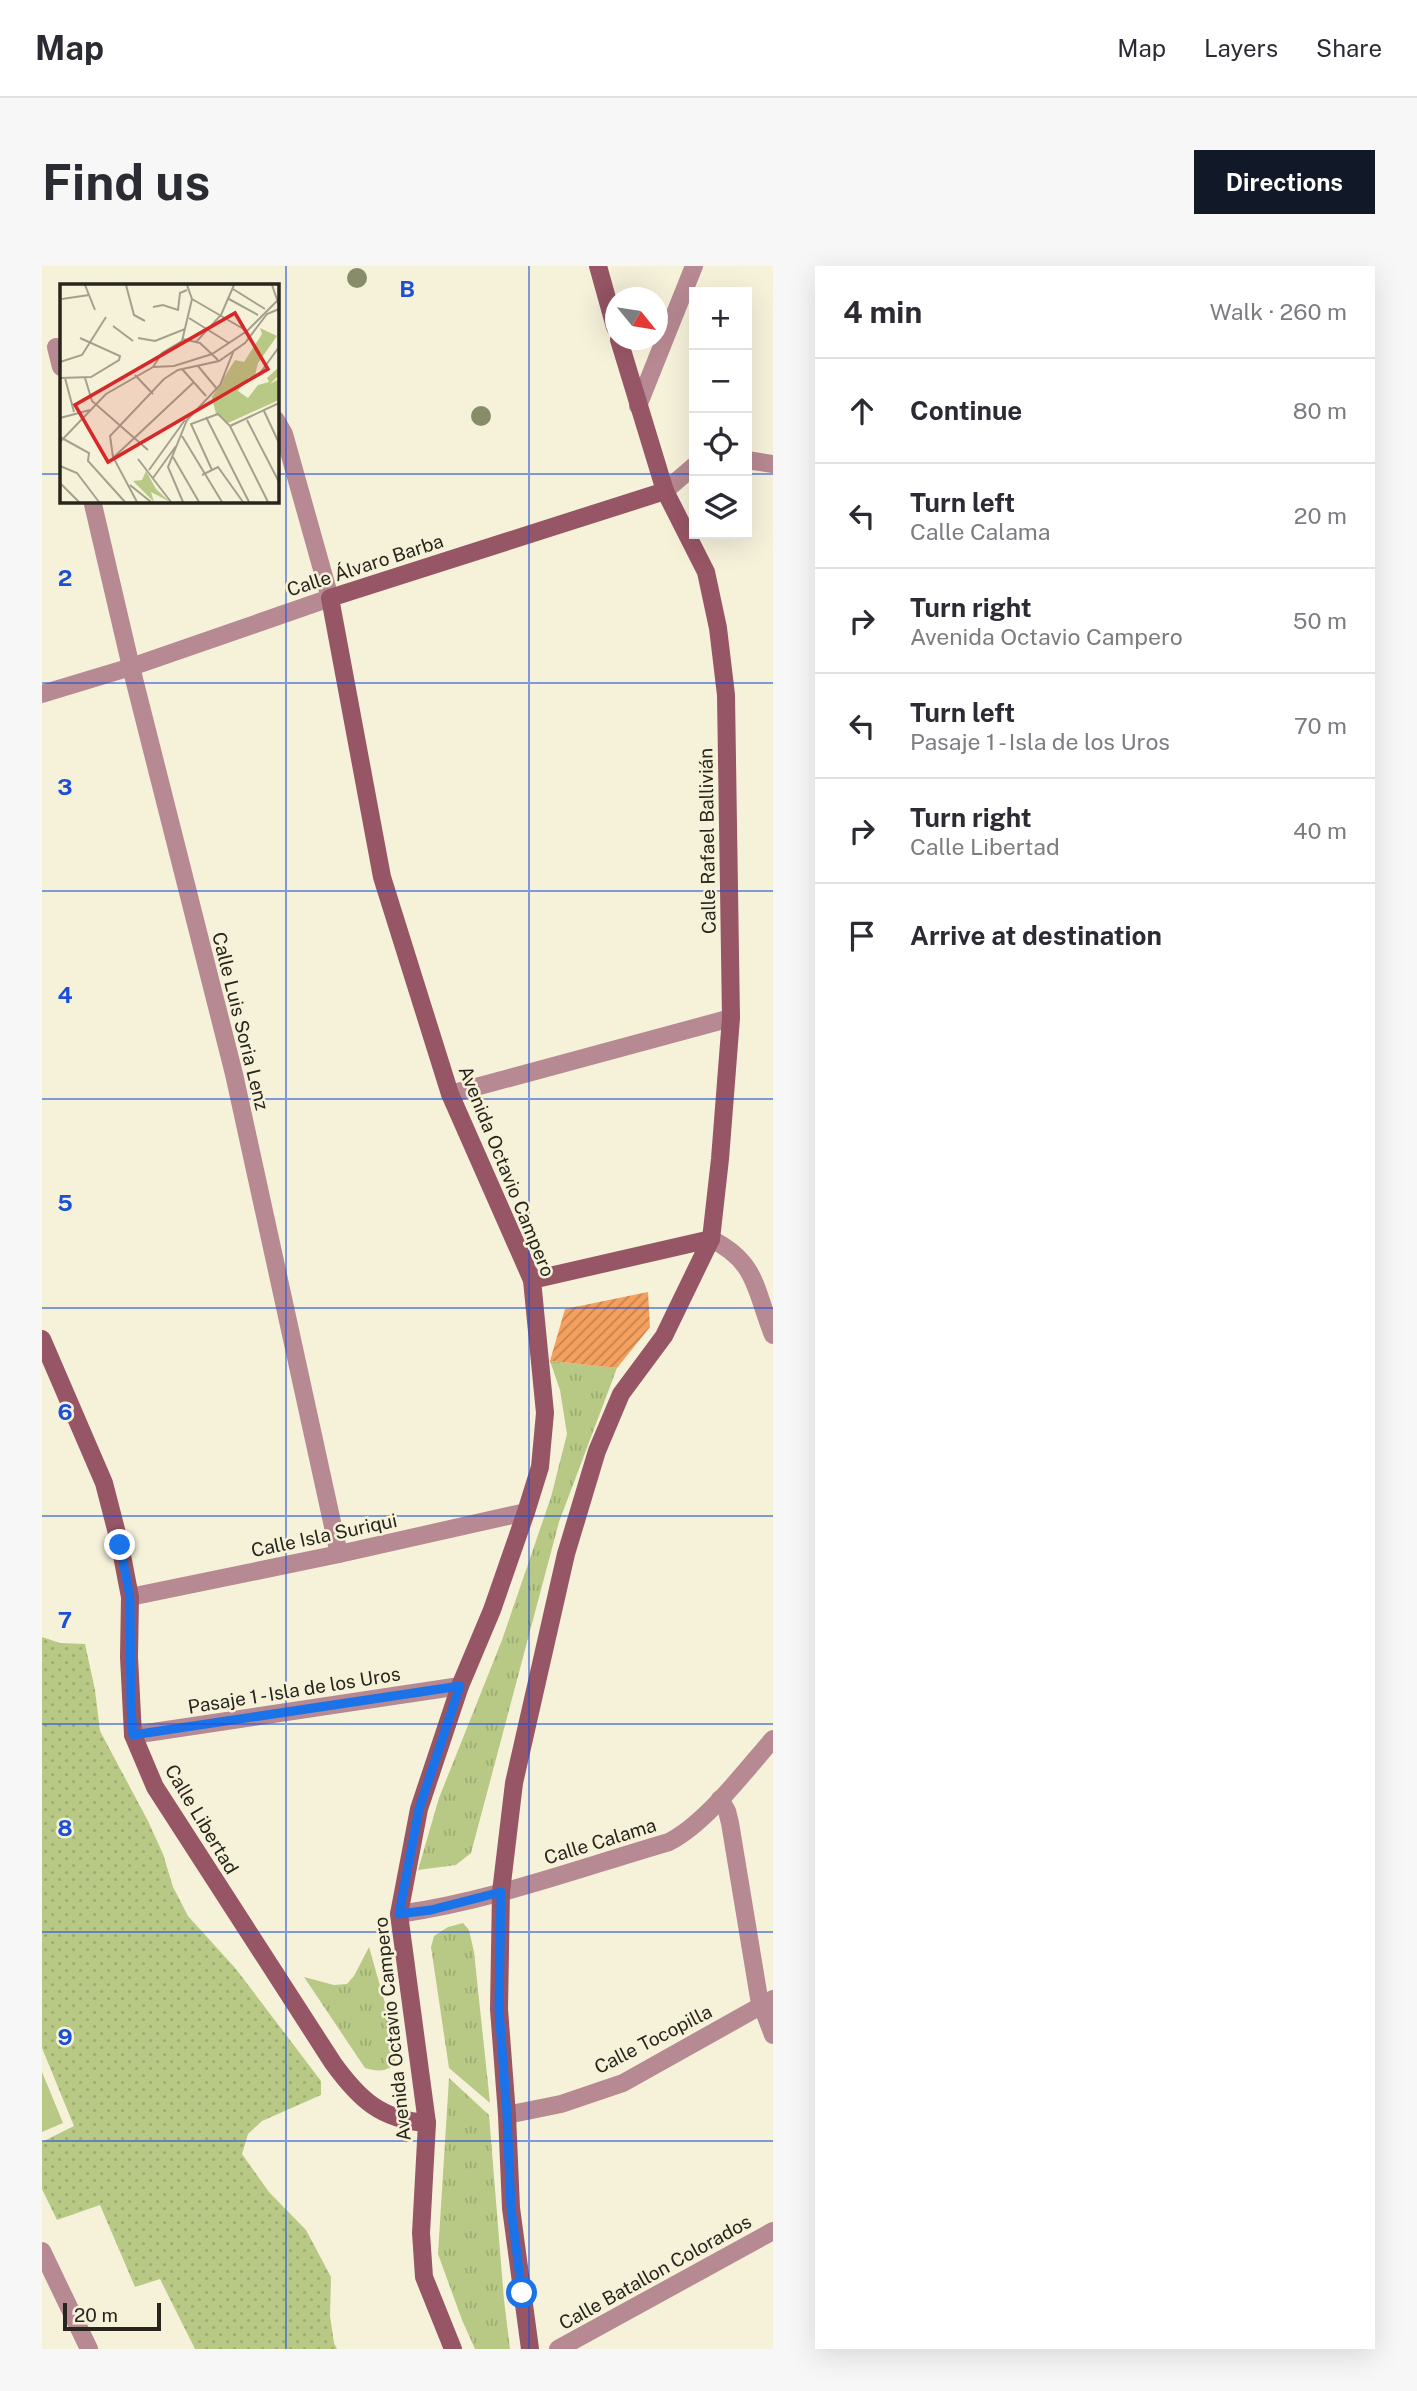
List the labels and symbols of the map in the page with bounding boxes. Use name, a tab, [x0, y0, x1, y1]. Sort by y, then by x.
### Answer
text: B	[399, 275, 415, 302]
inset map	[60, 284, 278, 502]
north arrow	[605, 287, 668, 350]
street label: Calle Álvaro Barba	[284, 529, 446, 601]
text: 2	[58, 564, 72, 591]
street label: Calle Rafael Ballivián	[694, 748, 720, 934]
text: 3	[57, 773, 73, 800]
street label: Calle Luis Soria Lenz	[208, 930, 274, 1112]
text: 4	[57, 981, 73, 1008]
street label: Avenida Octavio Campero	[455, 1062, 559, 1280]
text: 5	[57, 1189, 73, 1216]
text: 6	[57, 1398, 73, 1425]
street label: Calle Isla Suriqui	[249, 1509, 399, 1561]
route end	[104, 1529, 135, 1560]
text: 7	[58, 1606, 72, 1633]
street label: Pasaje 1 - Isla de los Uros	[186, 1662, 402, 1718]
street label: Calle Libertad	[161, 1760, 243, 1878]
text: 8	[57, 1814, 73, 1841]
street label: Calle Calama	[541, 1814, 659, 1868]
street label: Avenida Octavio Campero	[369, 1916, 415, 2142]
street label: Calle Tocopilla	[591, 2000, 715, 2078]
text: 9	[57, 2023, 73, 2050]
street label: Calle Batallon Colorados	[555, 2210, 755, 2334]
route start	[506, 2277, 537, 2308]
scale bar	[63, 2300, 161, 2332]

